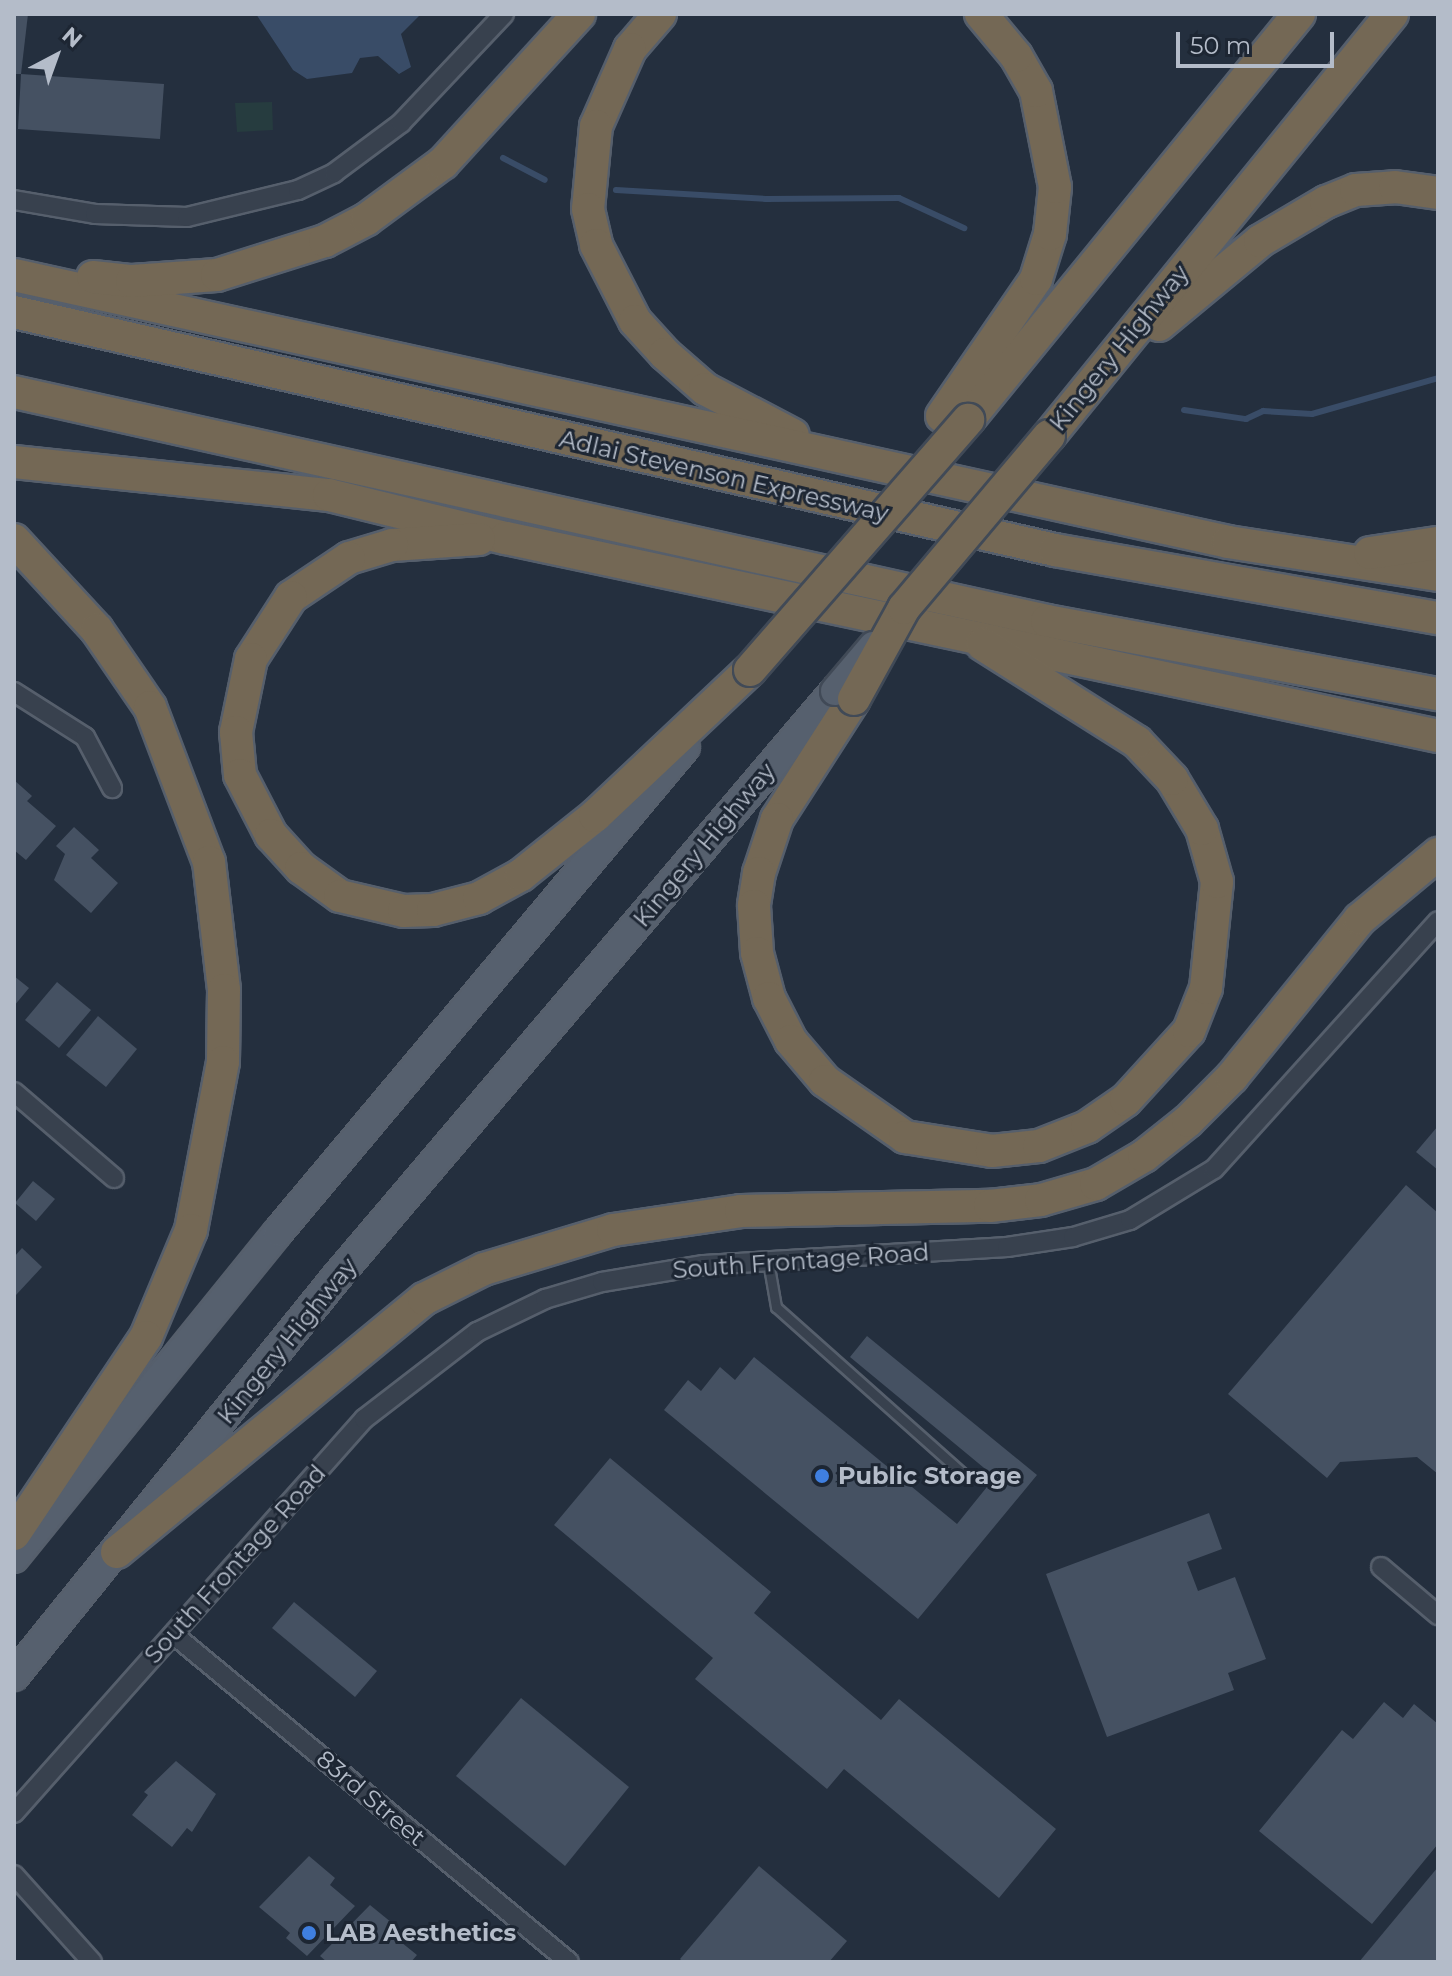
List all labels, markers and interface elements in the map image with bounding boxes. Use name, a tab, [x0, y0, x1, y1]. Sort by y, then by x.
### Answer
north arrow	[16, 16, 96, 96]
scale bar	[1180, 16, 1338, 66]
text: N	[57, 21, 88, 54]
text: 50 m	[1190, 31, 1251, 60]
street label: Kingery Highway	[1043, 259, 1195, 437]
street label: Adlai Stevenson Expressway	[557, 424, 891, 528]
street label: Kingery Highway	[627, 757, 781, 933]
street label: South Frontage Road	[672, 1238, 930, 1284]
street label: Kingery Highway	[211, 1252, 363, 1430]
street label: South Frontage Road	[138, 1459, 332, 1669]
place label: Public Storage	[838, 1462, 1021, 1490]
marker: Public Storage	[813, 1467, 831, 1485]
street label: 83rd Street	[311, 1744, 431, 1852]
place label: LAB Aesthetics	[325, 1919, 516, 1947]
marker: LAB Aesthetics	[300, 1924, 318, 1942]

